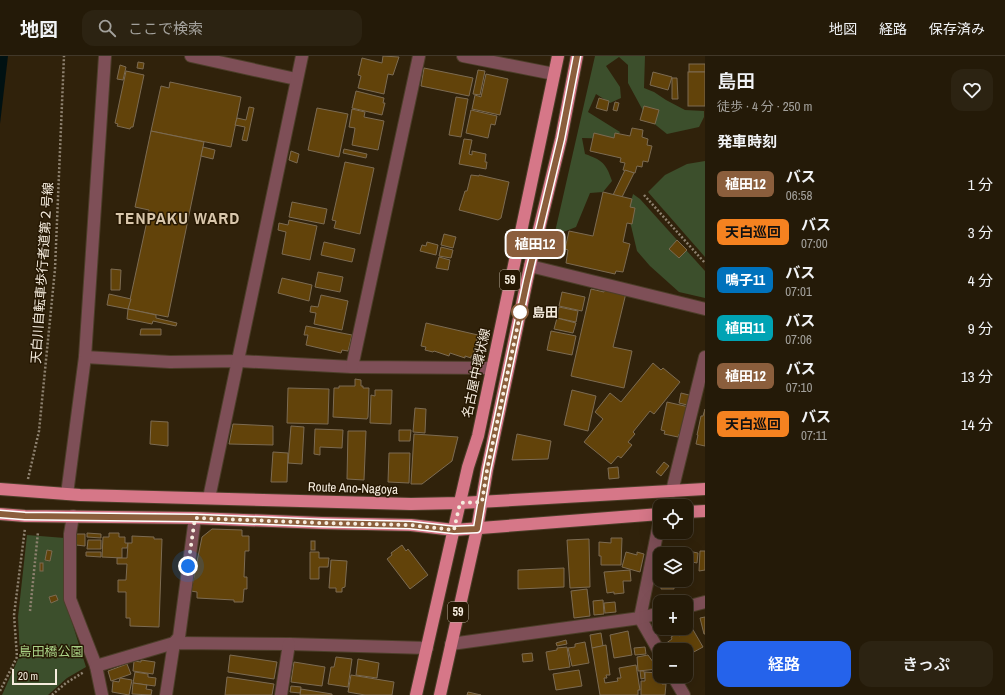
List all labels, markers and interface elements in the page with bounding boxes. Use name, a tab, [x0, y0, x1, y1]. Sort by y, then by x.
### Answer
search box	[82, 10, 362, 46]
text: 地図	[20, 16, 58, 42]
icon: search	[96, 17, 118, 39]
text: ここで検索	[128, 18, 203, 39]
text: 地図	[829, 20, 857, 38]
text: 経路	[879, 20, 907, 38]
text: 保存済み	[929, 20, 985, 38]
text: 島田	[717, 68, 755, 94]
button: heart	[951, 69, 993, 111]
text: 徒歩 · 4 分 · 250 m	[717, 98, 812, 115]
text: 発車時刻	[717, 131, 777, 152]
text: バス	[786, 166, 816, 187]
text: 1 分	[968, 174, 993, 195]
text: 植田12	[725, 175, 766, 193]
street label: 天白川自転車歩行者道第２号線	[27, 182, 57, 364]
text: 06:58	[786, 187, 812, 204]
district label: TENPAKU WARD	[116, 206, 240, 229]
text: バス	[801, 214, 831, 235]
text: 3 分	[968, 222, 993, 243]
text: 天白巡回	[725, 223, 781, 241]
line badge: 植田12	[507, 231, 563, 257]
text: 植田12	[515, 235, 555, 253]
text: 07:00	[801, 235, 828, 252]
text: バス	[785, 262, 815, 283]
road number: 59	[500, 270, 520, 290]
text: 4 分	[968, 270, 993, 291]
text: 鳴子11	[725, 271, 765, 289]
text: 07:01	[785, 283, 812, 300]
marker: 島田	[511, 303, 529, 321]
place label: 島田	[532, 304, 558, 321]
text: バス	[785, 310, 815, 331]
text: 9 分	[968, 318, 993, 339]
text: 植田11	[725, 319, 765, 337]
street label: 名古屋中環状線	[458, 327, 494, 419]
text: 07:06	[785, 331, 812, 348]
text: バス	[786, 358, 816, 379]
text: 13 分	[961, 366, 993, 387]
text: 植田12	[725, 367, 766, 385]
text: 07:10	[786, 379, 812, 396]
text: バス	[801, 406, 831, 427]
text: 14 分	[961, 414, 993, 435]
text: 天白巡回	[725, 415, 781, 433]
text: 07:11	[801, 427, 827, 444]
street label: Route Ano-Nagoya	[308, 478, 398, 498]
map controls	[653, 499, 693, 683]
button: locate	[653, 499, 693, 539]
button: layers	[653, 547, 693, 587]
your location	[178, 556, 198, 576]
button: +	[653, 595, 693, 635]
road number: 59	[448, 602, 468, 622]
button: 経路	[717, 641, 851, 687]
button: きっぷ	[859, 641, 993, 687]
park label: 島田橋公園	[18, 643, 84, 660]
button: −	[653, 643, 693, 683]
scale bar	[12, 667, 57, 686]
text: 20 m	[18, 669, 38, 683]

